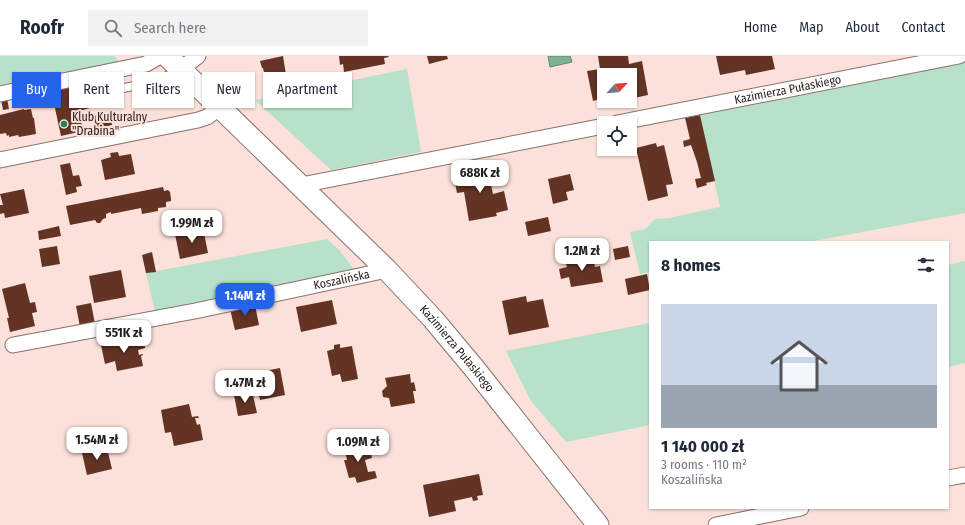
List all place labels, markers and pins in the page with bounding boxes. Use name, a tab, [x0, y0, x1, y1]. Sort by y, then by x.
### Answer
place label: Klub Kulturalny "Drabina"	[72, 110, 148, 138]
marker: Klub Kulturalny "Drabina"	[59, 119, 69, 129]
pin: 688K zł	[443, 160, 517, 194]
pin: 1.99M zł	[151, 210, 233, 244]
pin: 1.2M zł	[545, 238, 619, 272]
pin: 1.14M zł	[204, 283, 286, 317]
pin: 551K zł	[87, 320, 161, 354]
pin: 1.47M zł	[204, 370, 286, 404]
pin: 1.54M zł	[56, 427, 138, 461]
pin: 1.09M zł	[317, 429, 399, 463]

